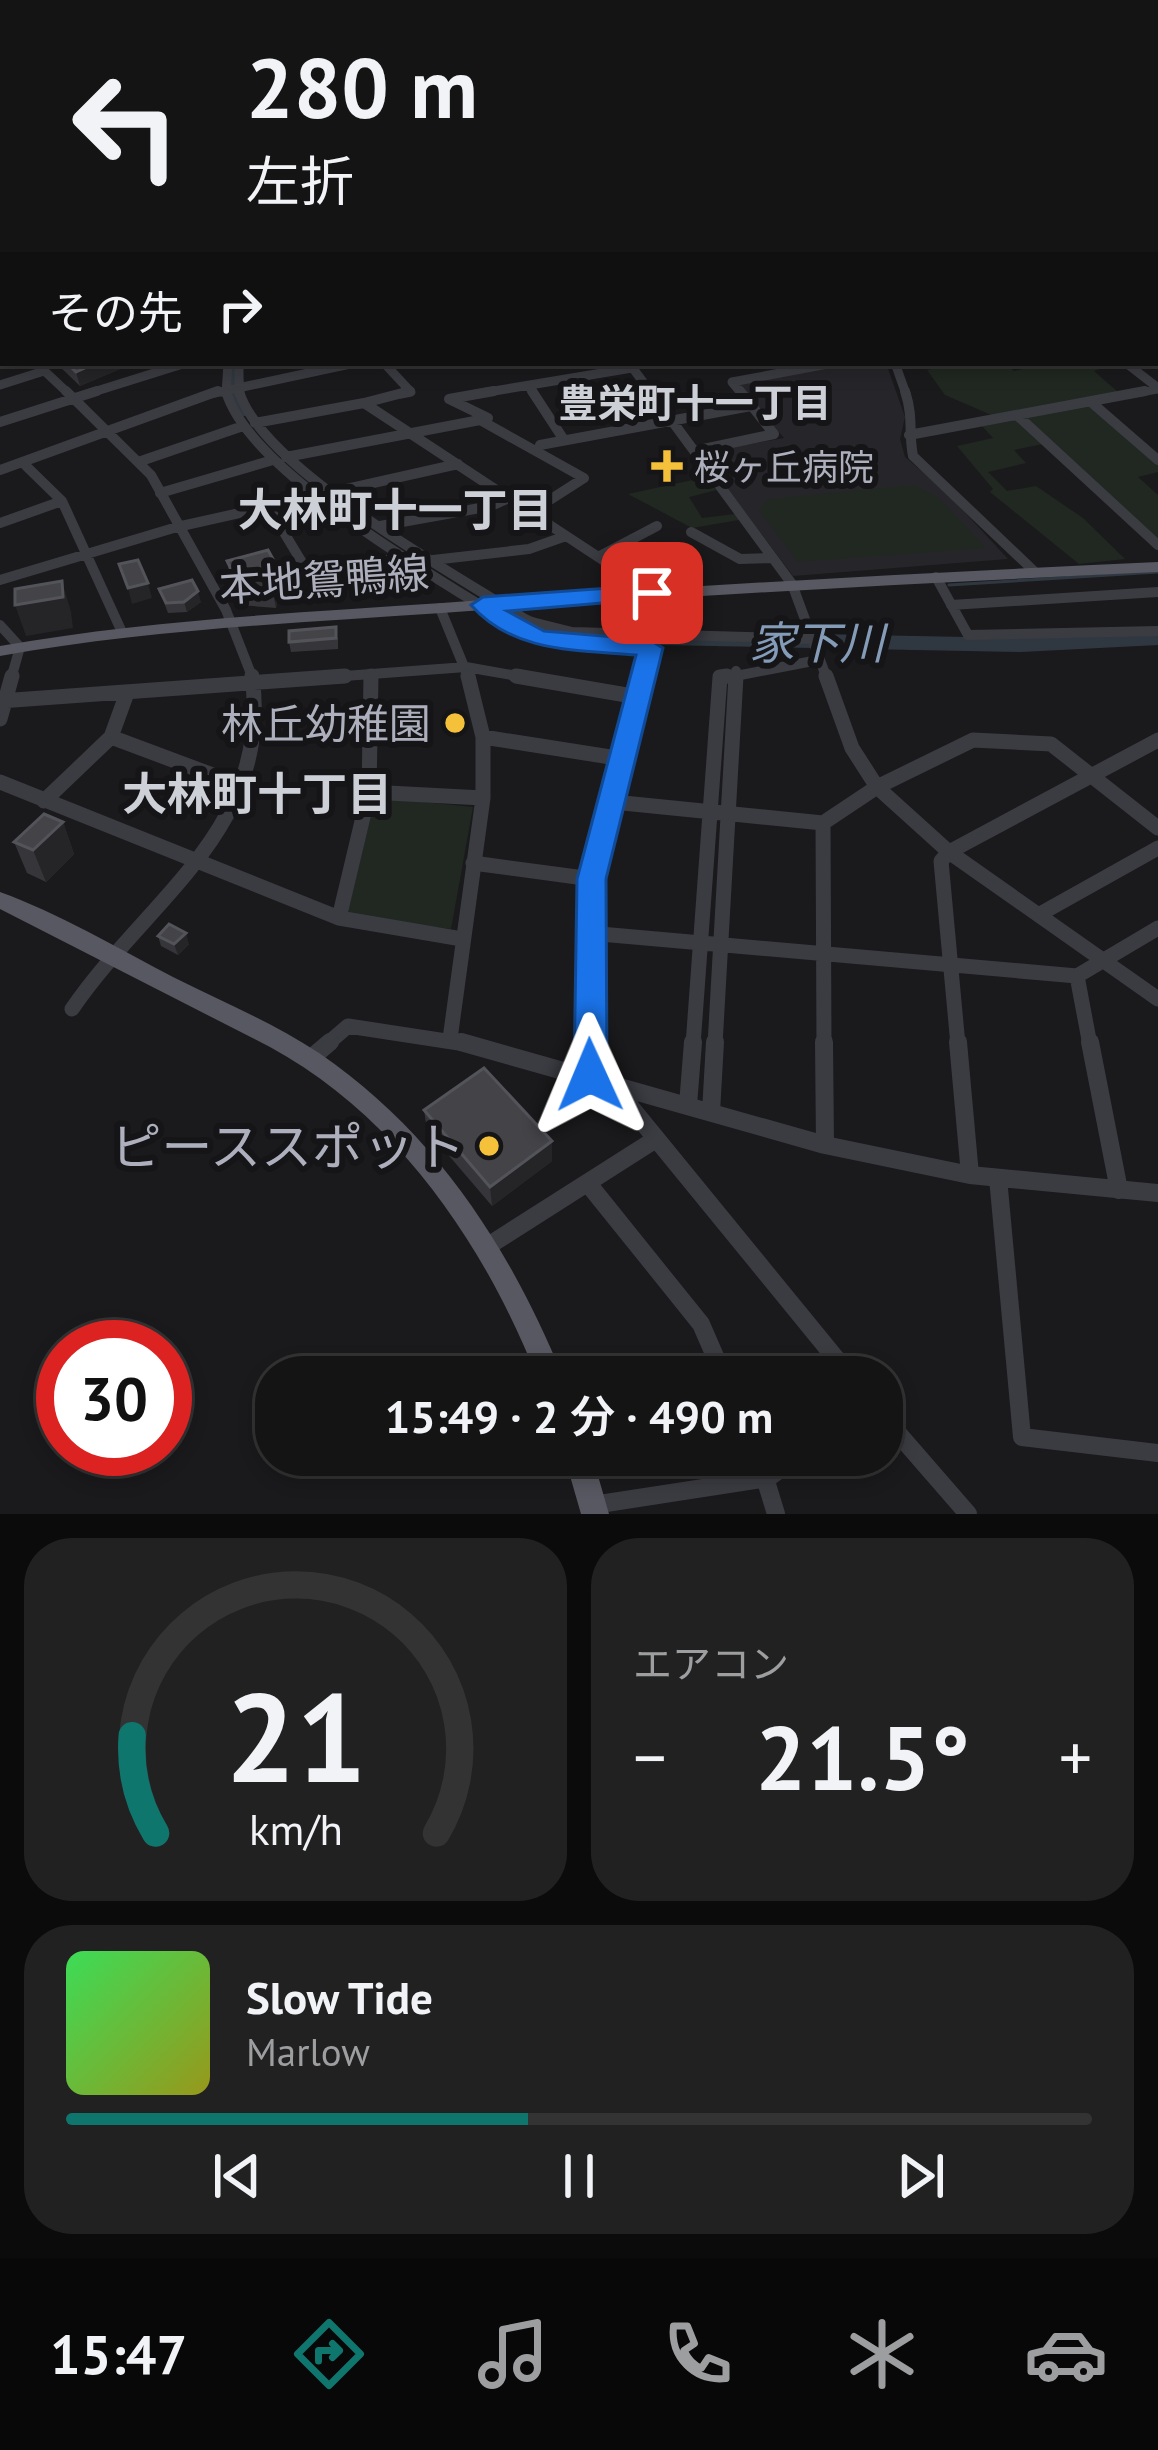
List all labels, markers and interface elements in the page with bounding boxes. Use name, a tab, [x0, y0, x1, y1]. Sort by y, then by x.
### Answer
text: 280 m	[246, 32, 478, 141]
icon: left	[48, 48, 204, 204]
text: 左折	[246, 146, 354, 216]
icon: right	[207, 276, 273, 342]
text: その先	[48, 283, 183, 341]
district label: 豊栄町十一丁目	[558, 377, 832, 428]
place label: 桜ヶ丘病院	[694, 443, 874, 490]
marker: 桜ヶ丘病院	[651, 450, 683, 482]
district label: 大林町十一丁目	[237, 480, 553, 538]
pin	[601, 542, 703, 644]
street label: 本地鴛鴨線	[217, 544, 431, 614]
icon: arrive	[619, 560, 685, 626]
water label: 家下川	[749, 613, 888, 671]
place label: 林丘幼稚園	[221, 696, 431, 751]
marker: 林丘幼稚園	[442, 710, 468, 736]
district label: 大林町十丁目	[122, 764, 392, 822]
position arrow	[527, 1012, 653, 1138]
place label: ピーススポット	[111, 1113, 465, 1179]
marker: ピーススポット	[476, 1133, 502, 1159]
speed limit sign: 30	[36, 1320, 192, 1476]
text: 15:49 · 2 分 · 490 m	[385, 1387, 773, 1445]
text: エアコン	[633, 1638, 789, 1689]
text: 21	[225, 1655, 366, 1816]
text: 21.5°	[755, 1698, 970, 1815]
text: −	[633, 1714, 666, 1799]
text: +	[1059, 1714, 1092, 1799]
text: km/h	[248, 1800, 343, 1856]
text: Slow Tide	[246, 1968, 433, 2026]
text: Marlow	[246, 2026, 370, 2077]
icon: previous	[204, 2143, 270, 2209]
icon: pause	[546, 2143, 612, 2209]
icon: next	[888, 2143, 954, 2209]
icon: directions	[287, 2312, 371, 2396]
icon: music	[471, 2312, 555, 2396]
icon: phone	[656, 2312, 740, 2396]
icon: climate	[840, 2312, 924, 2396]
icon: car	[1024, 2312, 1108, 2396]
text: 15:47	[50, 2319, 187, 2389]

